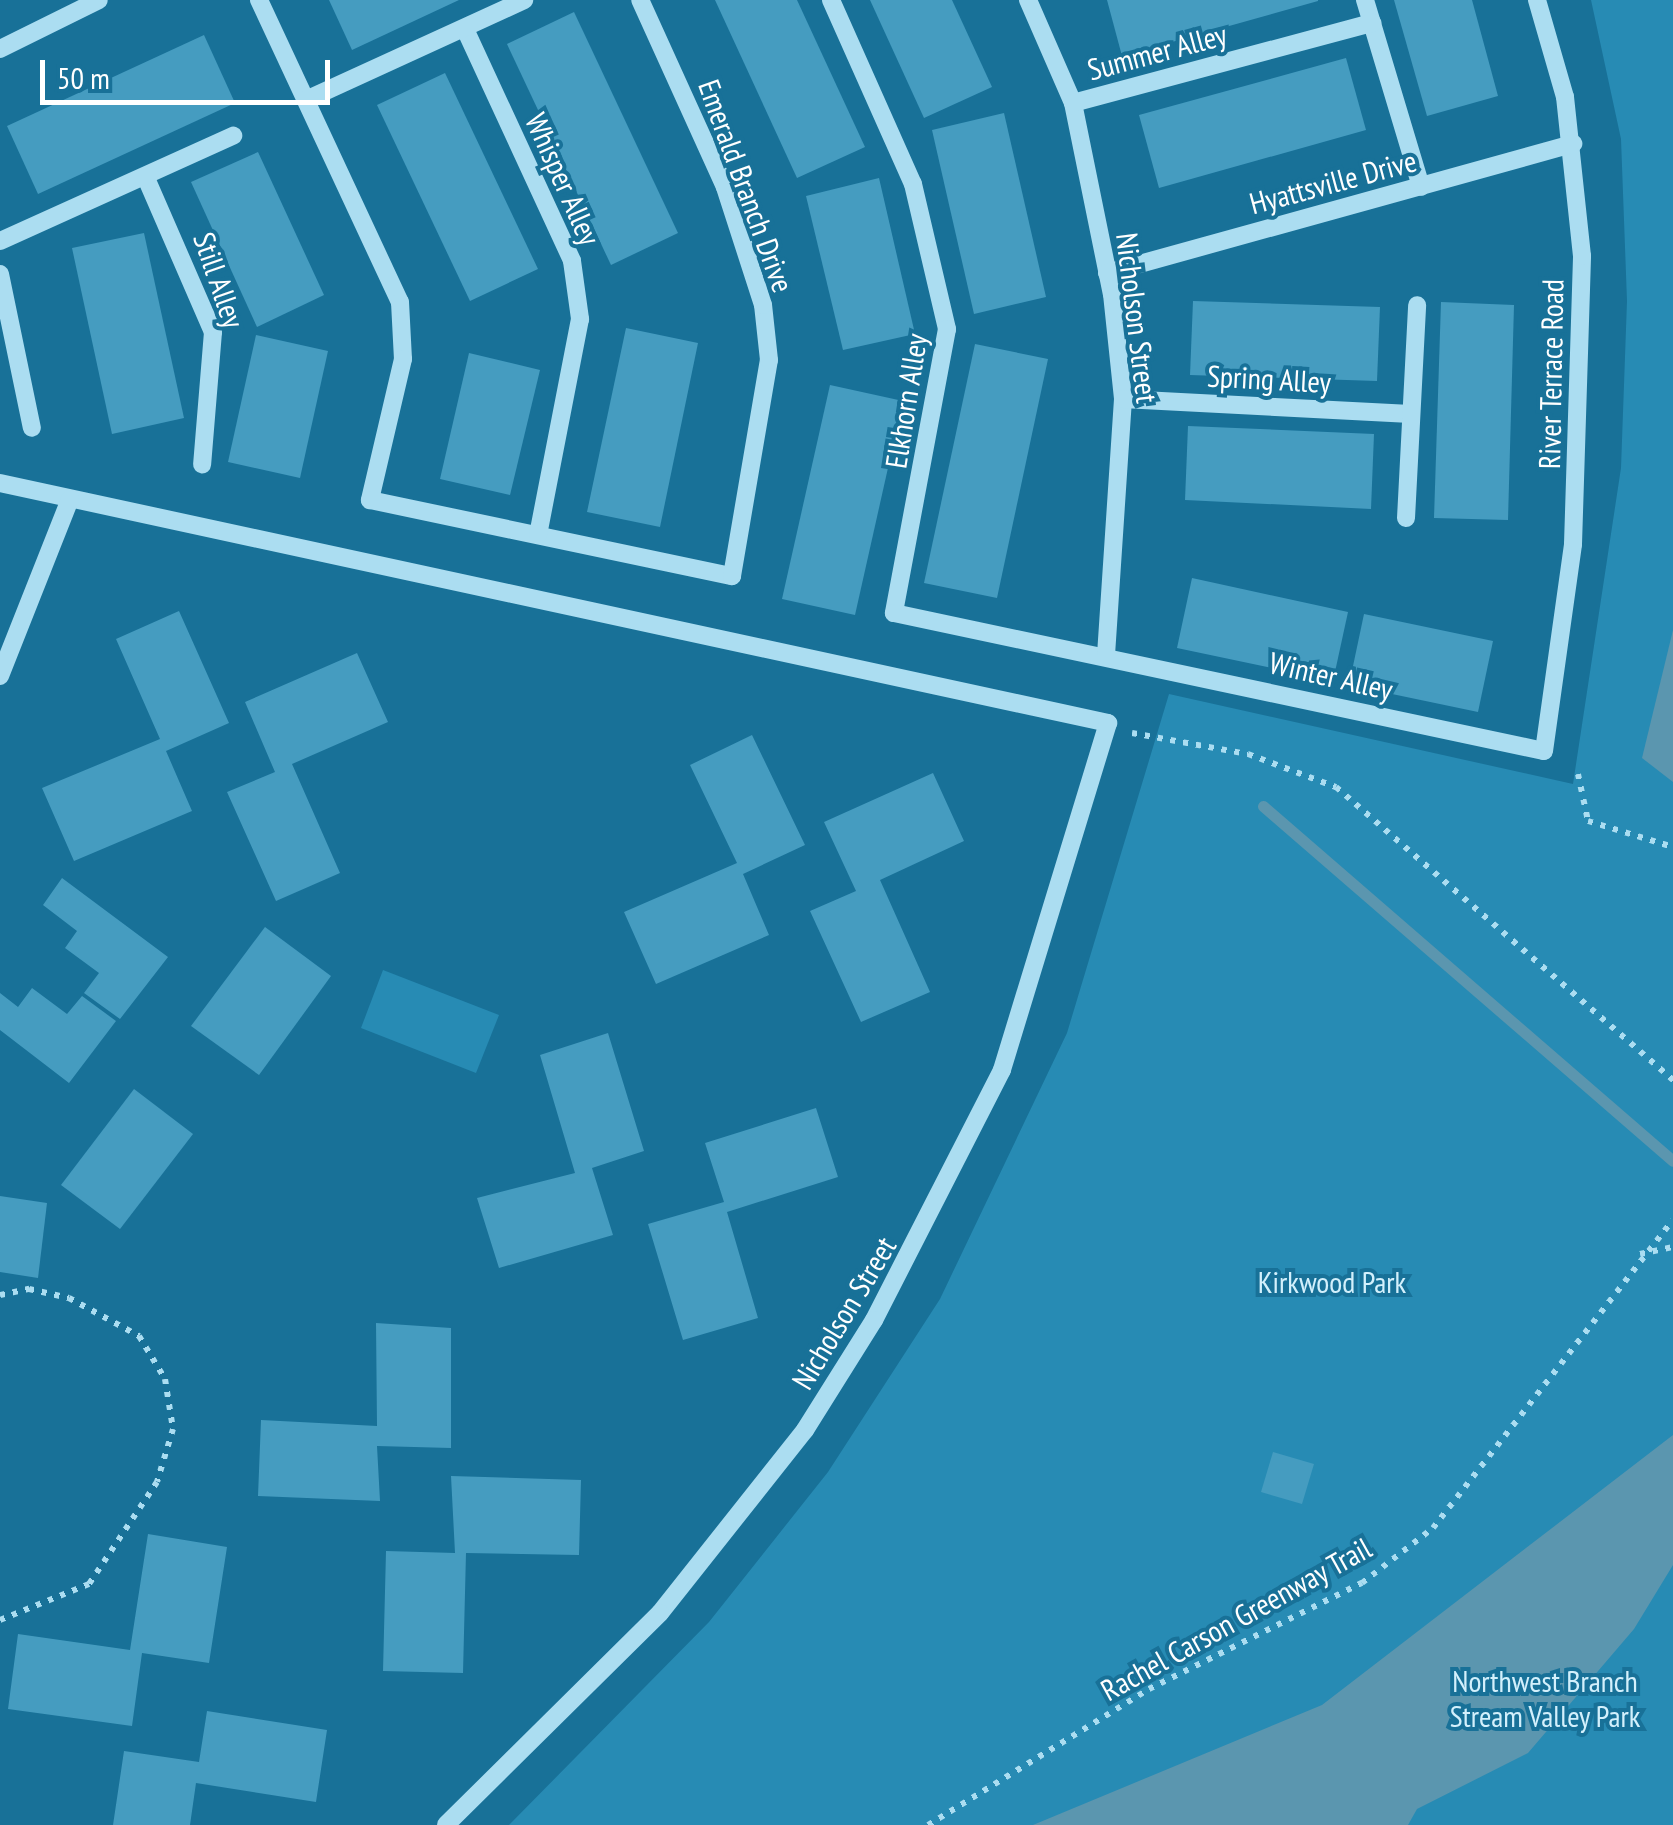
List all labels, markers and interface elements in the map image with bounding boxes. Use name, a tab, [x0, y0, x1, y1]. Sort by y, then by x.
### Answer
street label: Summer Alley	[1083, 16, 1231, 88]
scale bar	[45, 40, 335, 102]
text: 50 m	[57, 58, 110, 97]
street label: Emerald Branch Drive	[691, 75, 801, 297]
street label: Whisper Alley	[518, 107, 608, 251]
street label: Hyattsville Drive	[1246, 142, 1420, 222]
street label: Still Alley	[186, 227, 252, 333]
street label: Nicholson Street	[1109, 231, 1165, 405]
street label: River Terrace Road	[1531, 278, 1571, 470]
street label: Elkhorn Alley	[878, 331, 934, 471]
street label: Spring Alley	[1206, 358, 1332, 400]
street label: Winter Alley	[1265, 644, 1397, 708]
street label: Nicholson Street	[784, 1230, 904, 1396]
park label: Kirkwood Park	[1258, 1264, 1406, 1300]
street label: Rachel Carson Greenway Trail	[1094, 1529, 1378, 1709]
park label: Northwest Branch Stream Valley Park	[1449, 1663, 1641, 1734]

